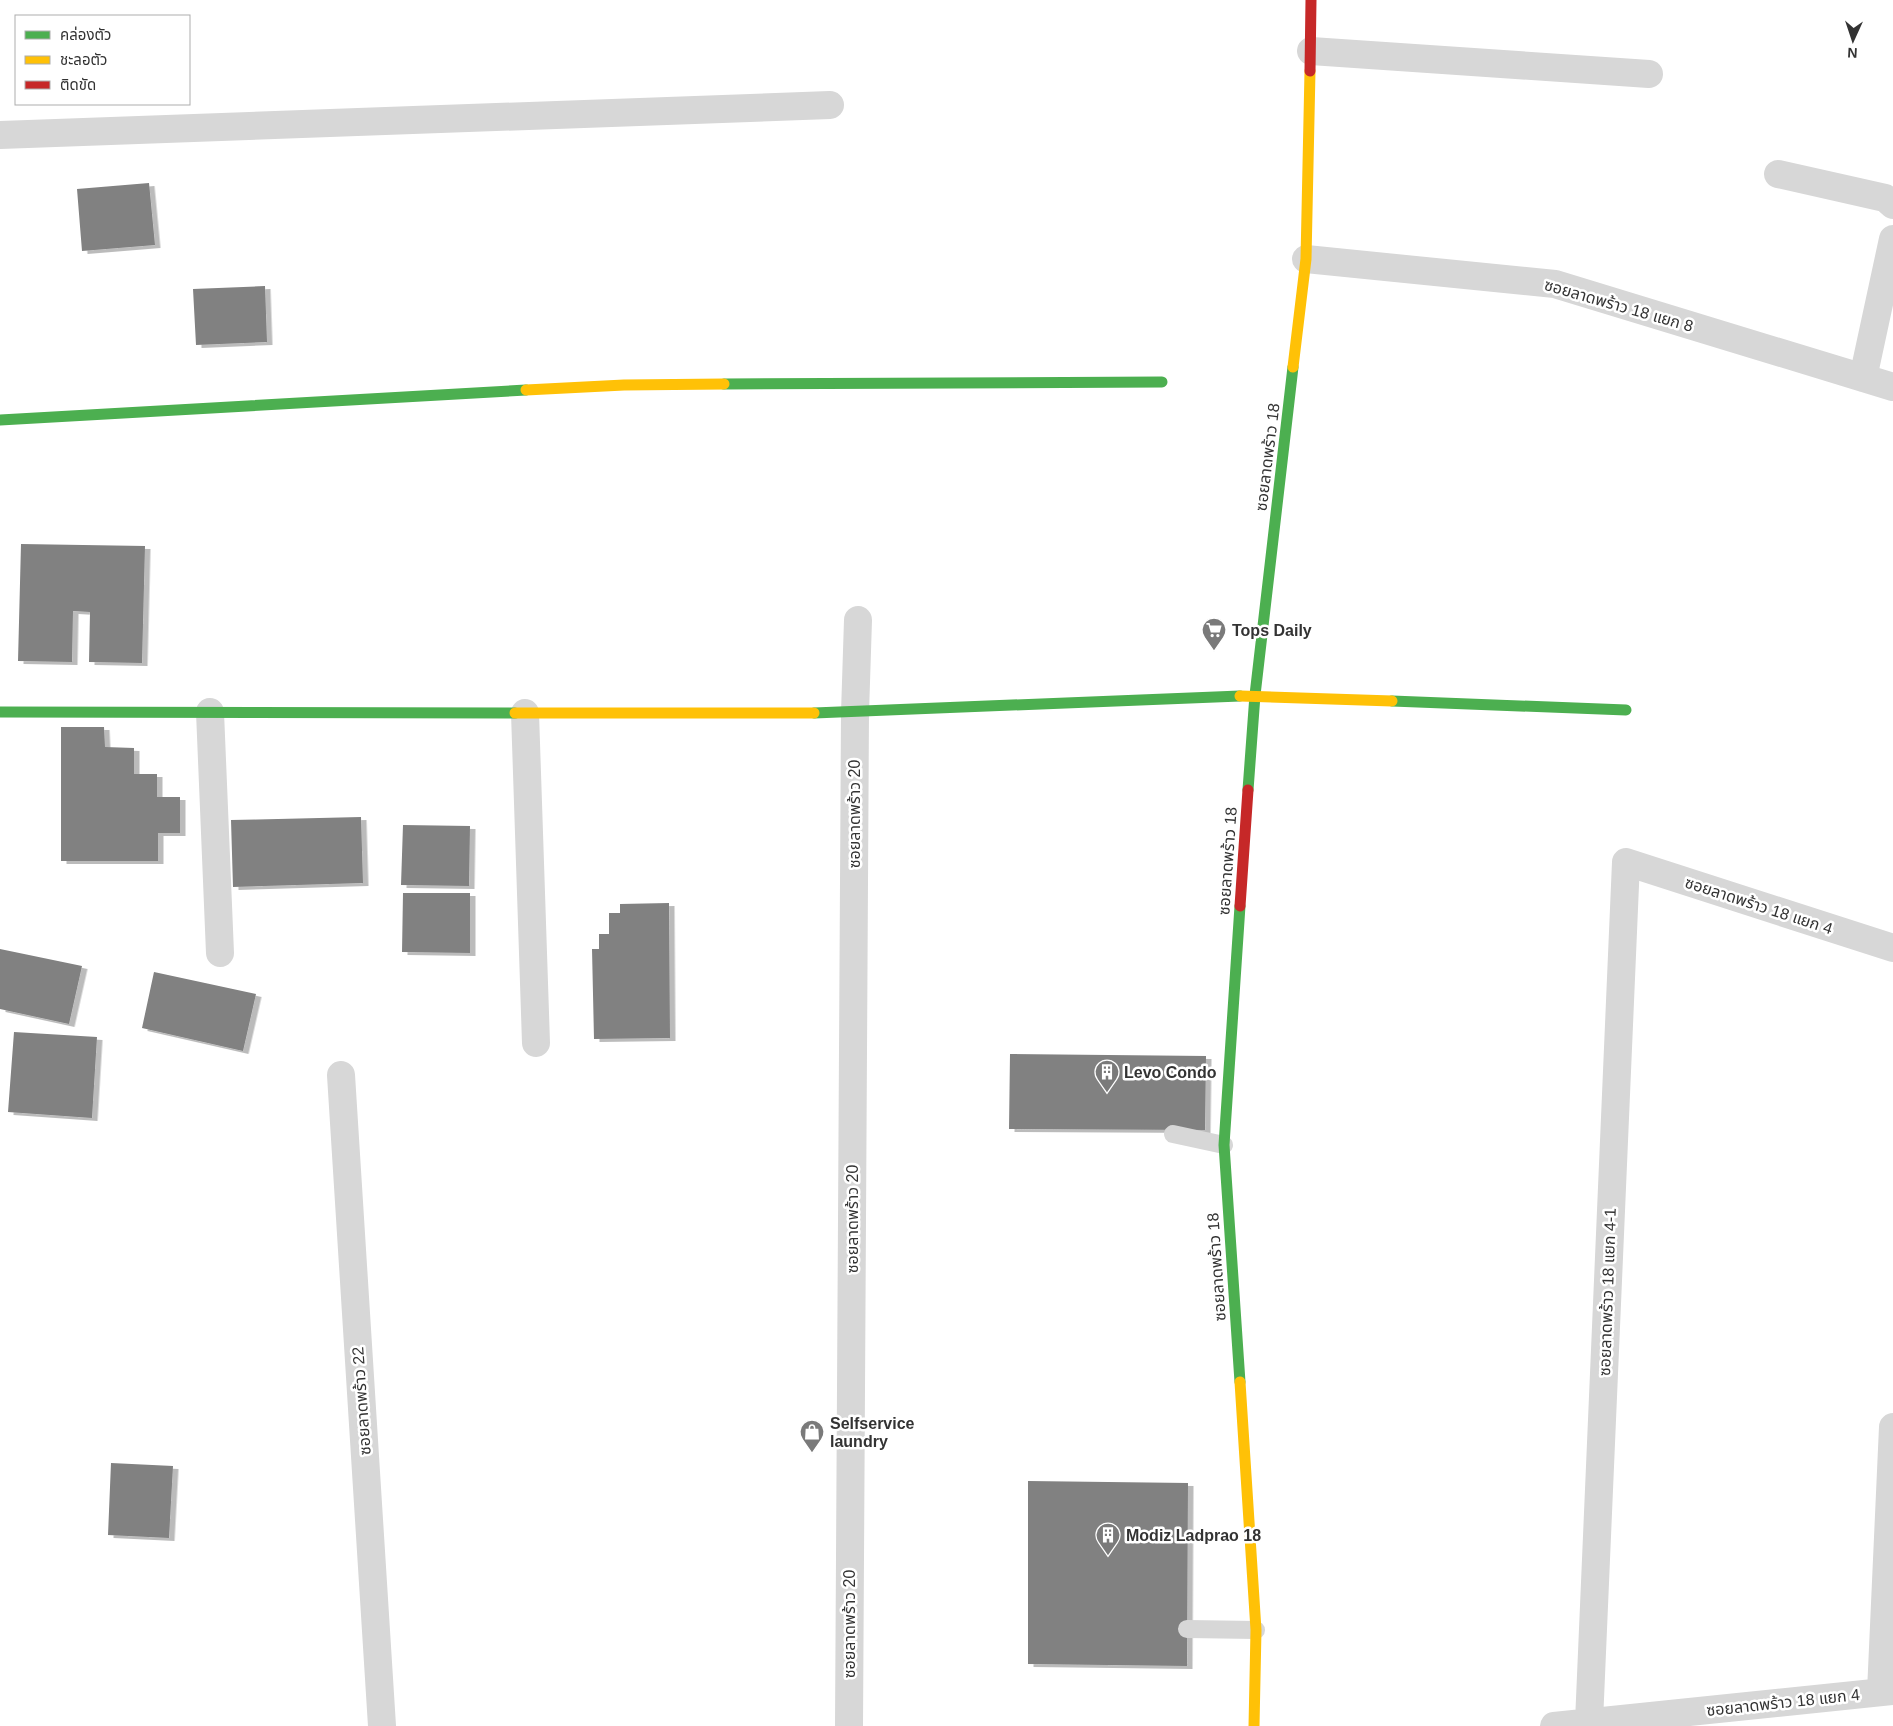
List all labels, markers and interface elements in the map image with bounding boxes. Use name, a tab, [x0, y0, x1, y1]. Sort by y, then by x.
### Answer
legend	[15, 15, 190, 105]
north arrow	[1828, 15, 1878, 65]
text: คล่องตัว	[60, 26, 111, 43]
text: N	[1847, 45, 1858, 61]
text: ชะลอตัว	[60, 51, 107, 68]
text: ติดขัด	[60, 76, 96, 93]
street label: ซอยลาดพร้าว 18 แยก 8	[1542, 276, 1695, 335]
street label: ซอยลาดพร้าว 18	[1252, 402, 1283, 512]
supermarket icon: Tops Daily	[1201, 617, 1227, 651]
place label: Tops Daily	[1232, 622, 1312, 639]
street label: ซอยลาดพร้าว 20	[846, 760, 863, 868]
street label: ซอยลาดพร้าว 18	[1215, 806, 1240, 916]
street label: ซอยลาดพร้าว 18 แยก 4	[1683, 874, 1835, 937]
building icon: Levo Condo	[1094, 1059, 1120, 1093]
place label: Levo Condo	[1124, 1064, 1217, 1081]
street label: ซอยลาดพร้าว 20	[844, 1165, 861, 1273]
street label: ซอยลาดพร้าว 18 แยก 4-1	[1596, 1208, 1619, 1376]
street label: ซอยลาดพร้าว 18	[1204, 1212, 1229, 1322]
street label: ซอยลาดพร้าว 22	[349, 1346, 374, 1456]
place label: Selfservice laundry	[830, 1415, 915, 1450]
shop icon: Selfservice laundry	[799, 1419, 825, 1453]
building icon: Modiz Ladprao 18	[1095, 1522, 1121, 1556]
place label: Modiz Ladprao 18	[1126, 1527, 1261, 1544]
street label: ซอยลาดพร้าว 20	[841, 1570, 858, 1678]
street label: ซอยลาดพร้าว 18 แยก 4	[1706, 1686, 1861, 1719]

